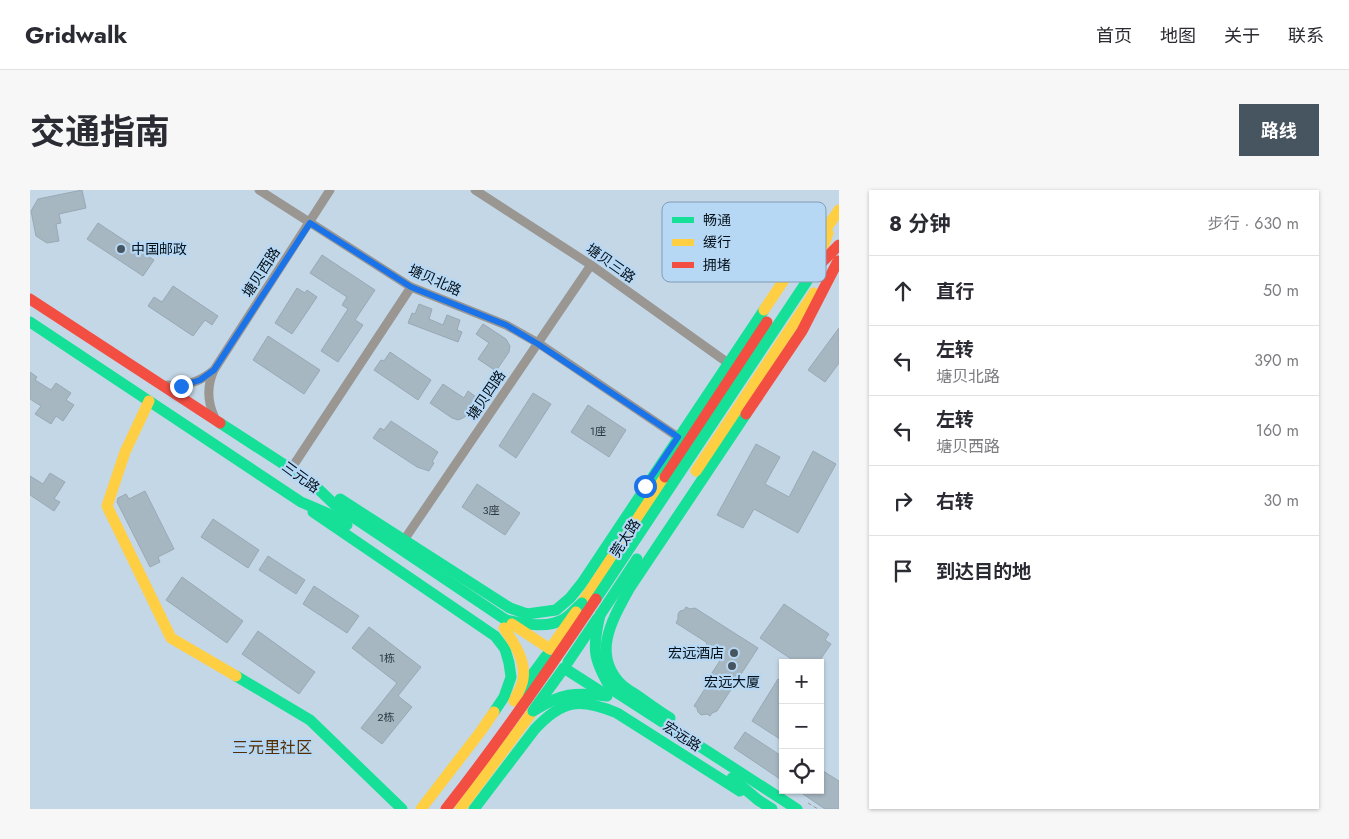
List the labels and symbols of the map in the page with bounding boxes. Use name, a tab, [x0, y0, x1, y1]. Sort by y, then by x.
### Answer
legend	[662, 202, 826, 282]
text: 畅通	[703, 210, 731, 230]
text: 缓行	[703, 232, 731, 252]
place label: 中国邮政	[131, 239, 187, 259]
street label: 塘贝三路	[582, 239, 640, 287]
marker: 中国邮政	[115, 243, 127, 255]
street label: 塘贝西路	[237, 243, 285, 301]
text: 拥堵	[703, 255, 731, 275]
street label: 塘贝北路	[405, 259, 465, 301]
street label: 塘贝四路	[462, 366, 510, 424]
route end	[170, 375, 193, 398]
house number: 1座	[590, 423, 606, 439]
street label: 三元路	[278, 457, 324, 497]
route start	[634, 475, 657, 498]
house number: 3座	[482, 502, 500, 518]
street label: 莞太路	[605, 515, 645, 561]
place label: 宏远酒店	[668, 643, 724, 663]
marker: 宏远酒店	[728, 647, 740, 659]
house number: 1栋	[379, 650, 395, 666]
marker: 宏远大厦	[726, 660, 738, 672]
place label: 宏远大厦	[704, 672, 760, 692]
house number: 2栋	[377, 709, 395, 725]
street label: 宏远路	[659, 716, 705, 756]
district label: 三元里社区	[232, 736, 312, 759]

